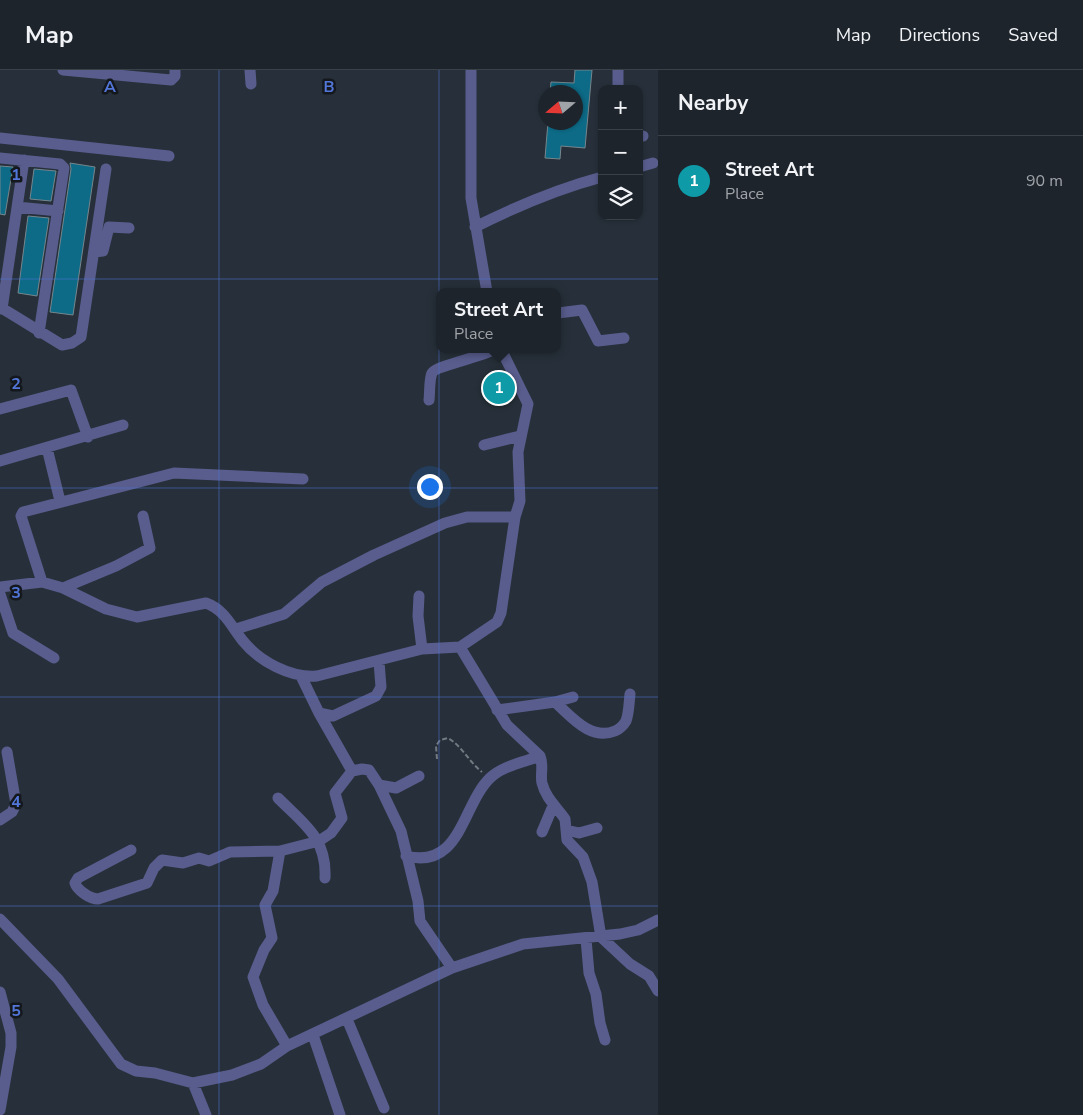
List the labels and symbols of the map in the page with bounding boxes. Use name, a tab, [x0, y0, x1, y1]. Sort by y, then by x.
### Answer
text: A	[104, 76, 116, 98]
text: B	[323, 76, 335, 98]
north arrow	[538, 85, 583, 130]
text: 1	[11, 164, 21, 186]
pin: 1	[483, 369, 515, 407]
text: 2	[11, 373, 21, 395]
your location	[417, 474, 443, 500]
text: 3	[11, 582, 21, 604]
text: 4	[11, 791, 21, 813]
text: 5	[11, 1000, 21, 1022]

